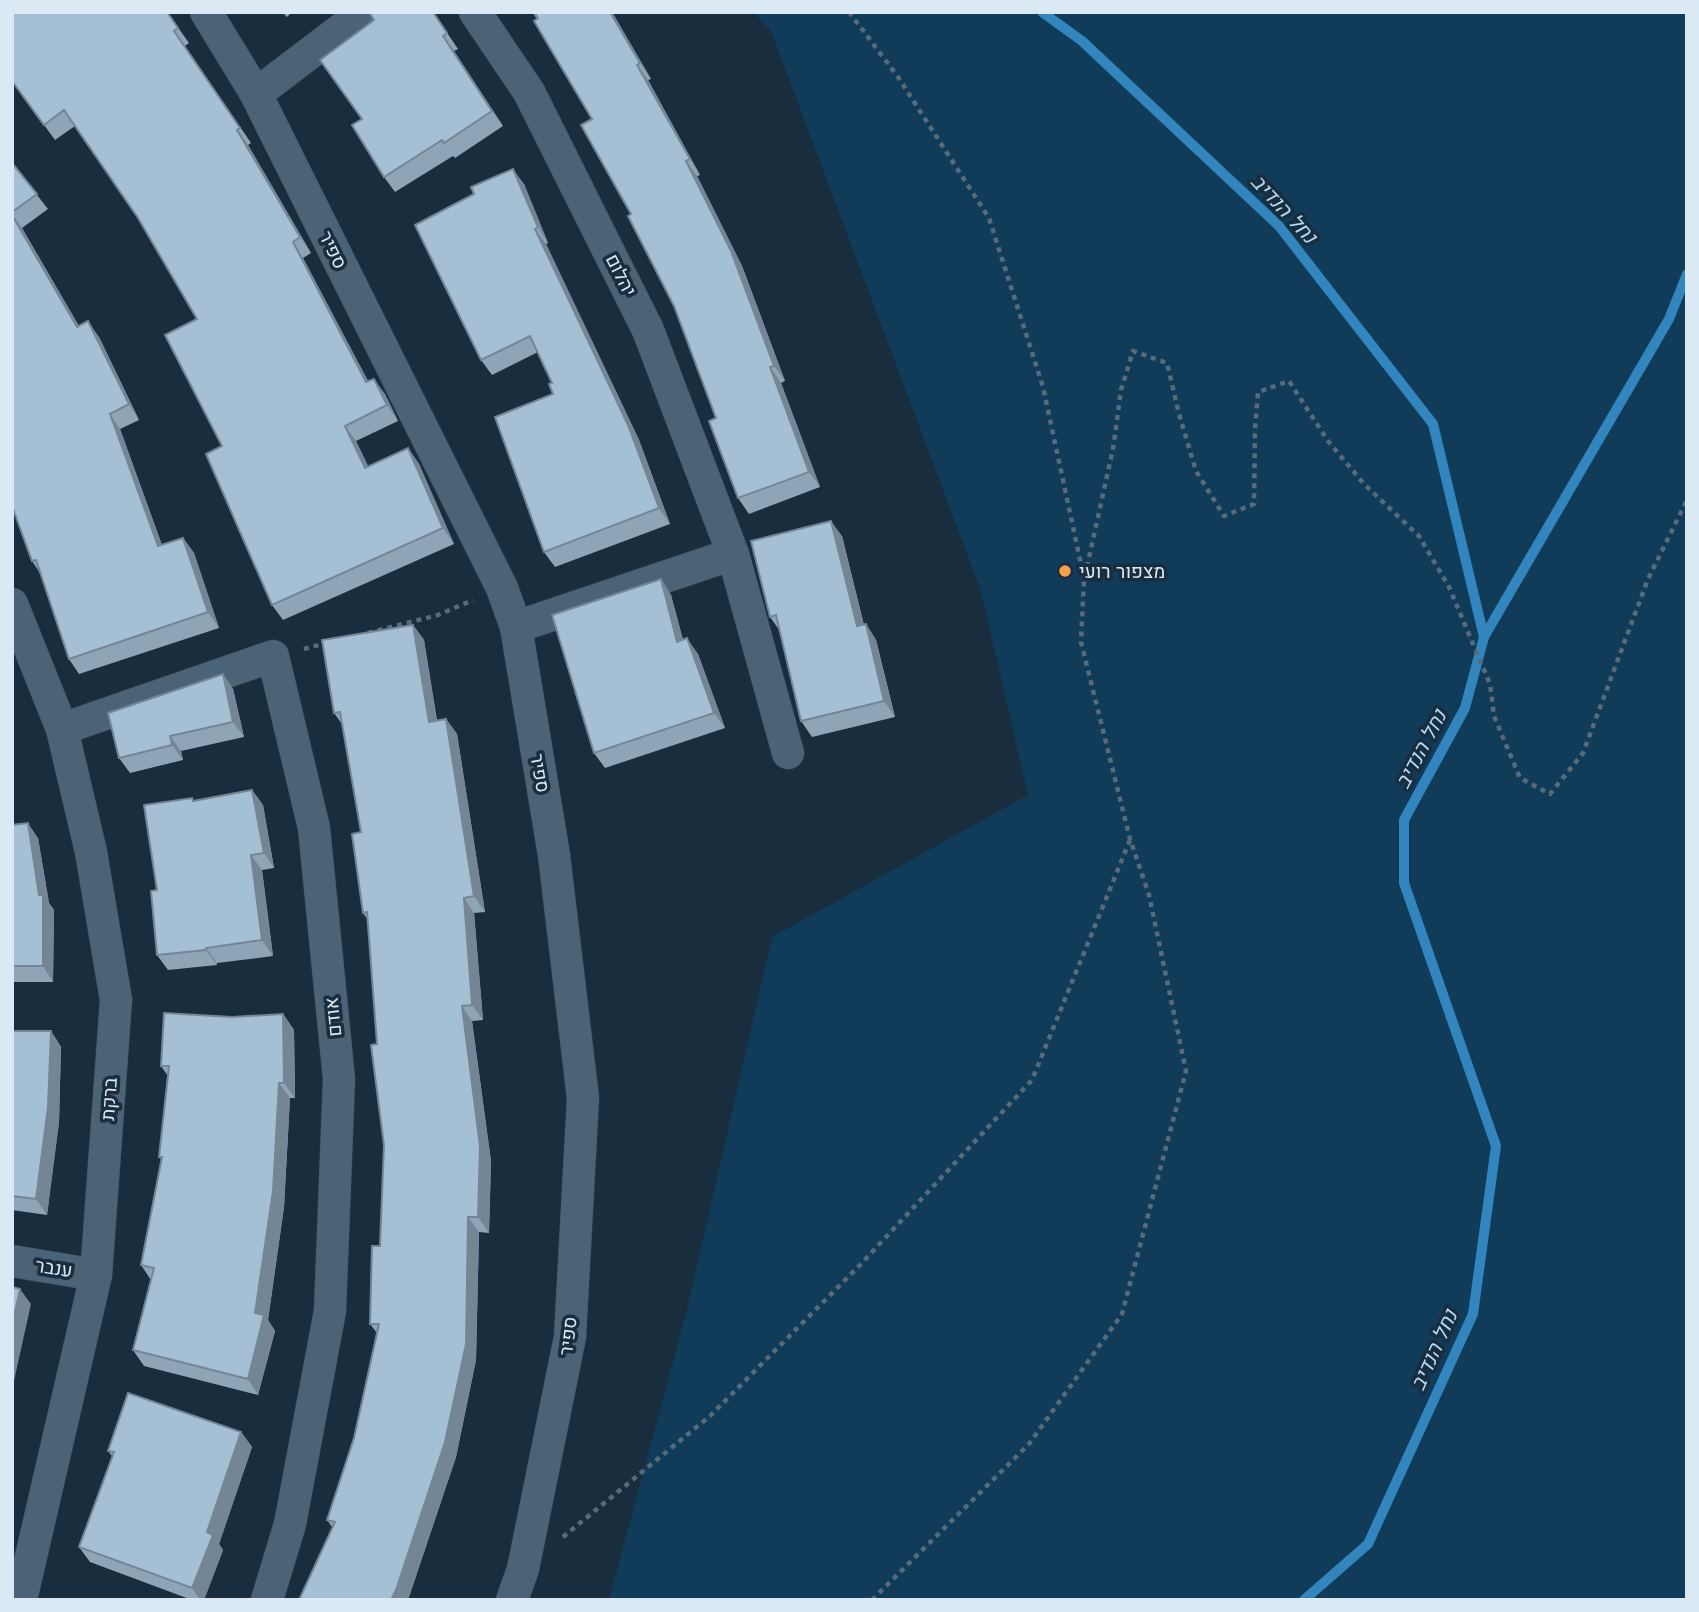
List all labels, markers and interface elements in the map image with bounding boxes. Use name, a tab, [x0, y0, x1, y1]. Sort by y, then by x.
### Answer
water label: נחל הנדיב	[1245, 169, 1324, 250]
street label: ספיר	[314, 227, 352, 273]
street label: יהלום	[601, 250, 641, 300]
place label: מצפור רועי	[1079, 560, 1165, 583]
marker: מצפור רועי	[1057, 563, 1073, 579]
water label: נחל הנדיב	[1390, 704, 1453, 793]
street label: ספיר	[525, 752, 555, 794]
street label: אודם	[319, 996, 347, 1038]
street label: ברקת	[96, 1077, 122, 1121]
street label: ענבר	[34, 1254, 74, 1282]
water label: נחל הנדיב	[1405, 1305, 1464, 1394]
street label: ספיר	[554, 1315, 582, 1357]

